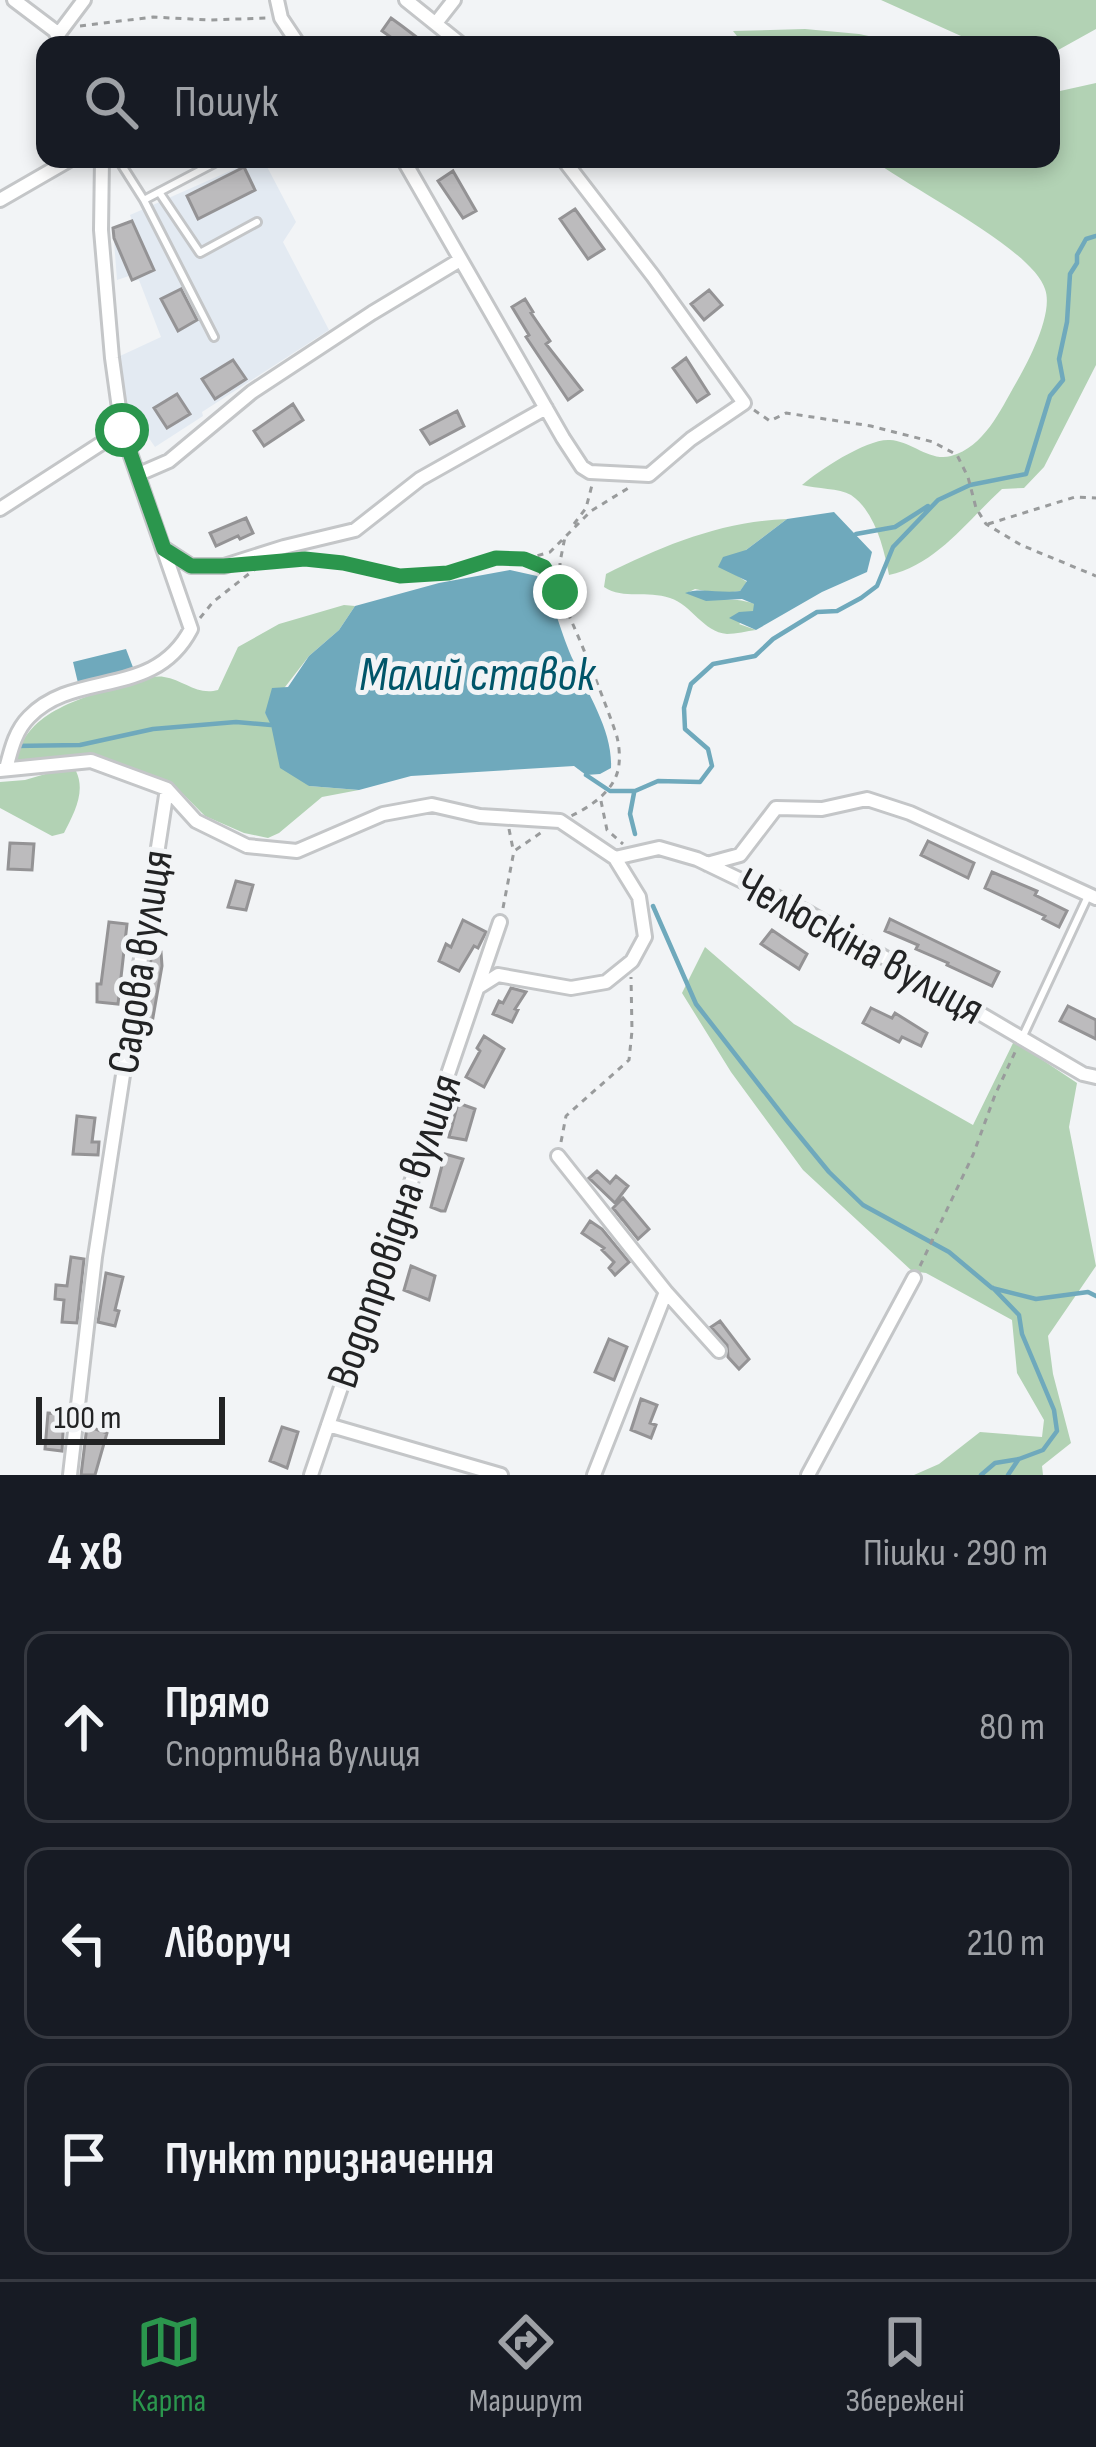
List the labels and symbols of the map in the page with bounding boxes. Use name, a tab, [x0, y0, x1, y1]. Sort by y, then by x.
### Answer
route start	[95, 403, 149, 457]
route end	[533, 565, 587, 619]
water label: Малий ставок	[359, 647, 597, 704]
street label: Садова вулиця	[96, 846, 186, 1078]
street label: Челюскіна вулиця	[727, 856, 993, 1038]
street label: Водопровідна вулиця	[316, 1067, 474, 1395]
scale bar	[36, 1391, 225, 1444]

